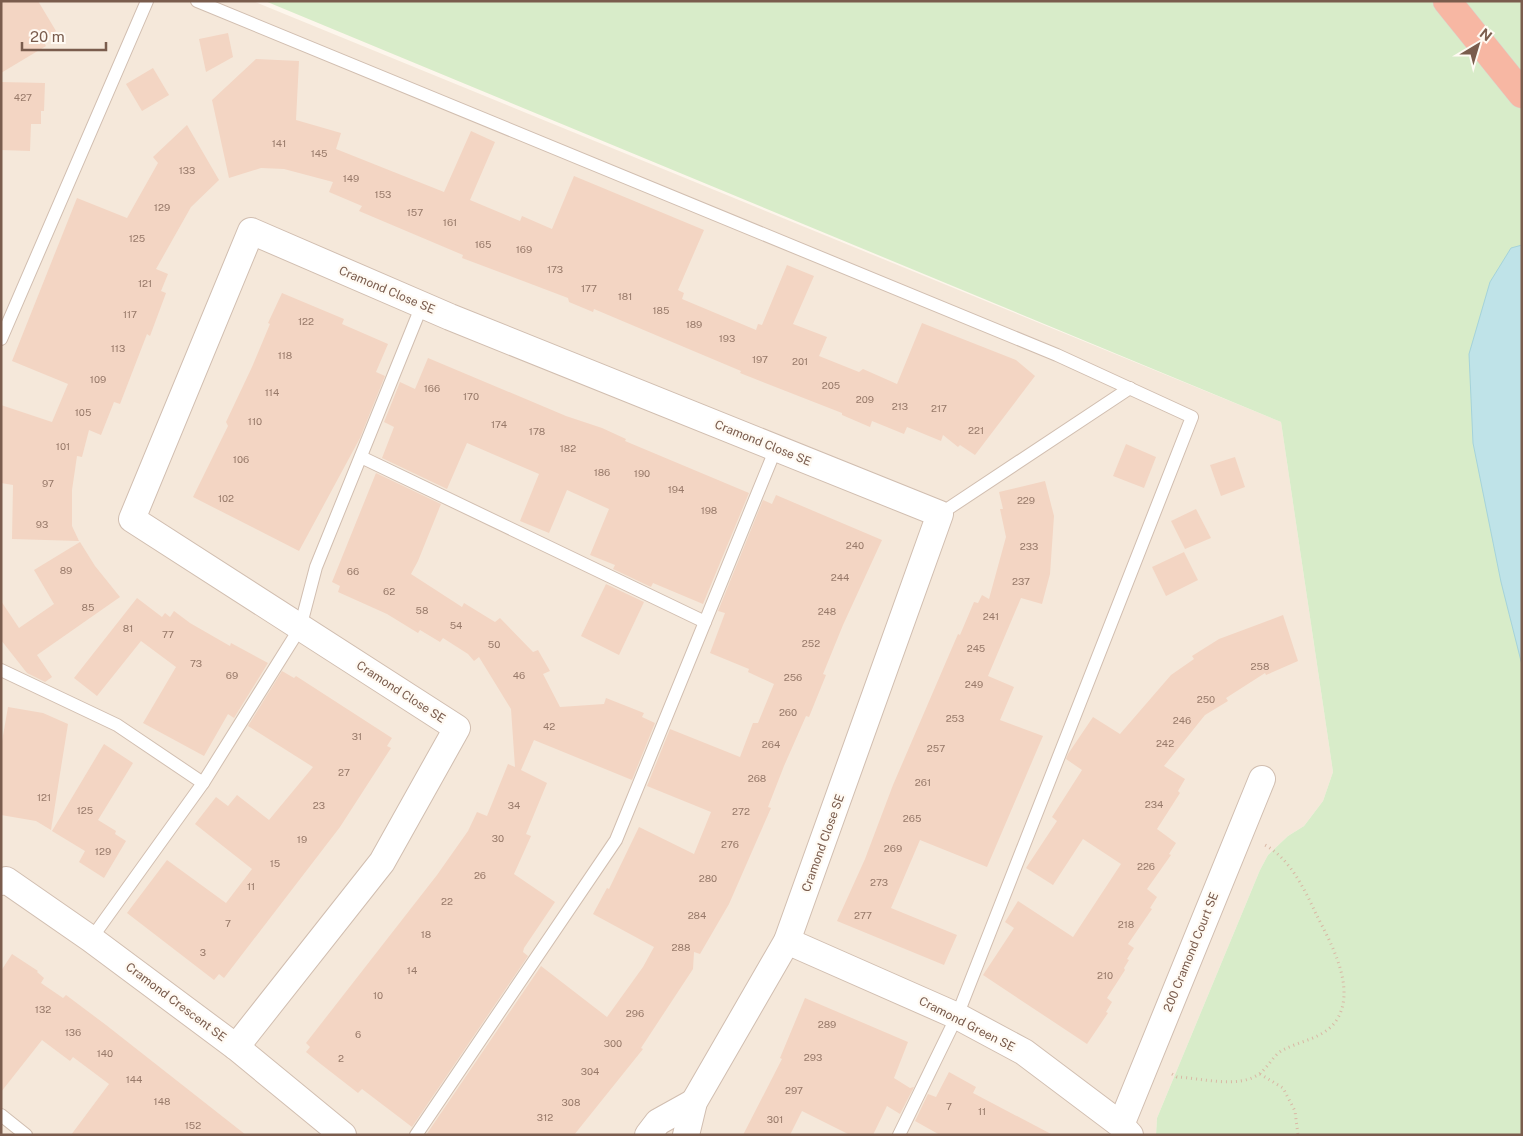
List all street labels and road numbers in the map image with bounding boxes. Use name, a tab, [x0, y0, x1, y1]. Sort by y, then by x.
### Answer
street label: Cramond Close SE	[337, 263, 437, 317]
street label: Cramond Close SE	[713, 417, 813, 469]
street label: Cramond Close SE	[354, 658, 448, 726]
street label: Cramond Close SE	[799, 792, 847, 894]
street label: 200 Cramond Court SE	[1161, 890, 1221, 1014]
street label: Cramond Crescent SE	[123, 960, 229, 1044]
street label: Cramond Green SE	[917, 994, 1017, 1054]

